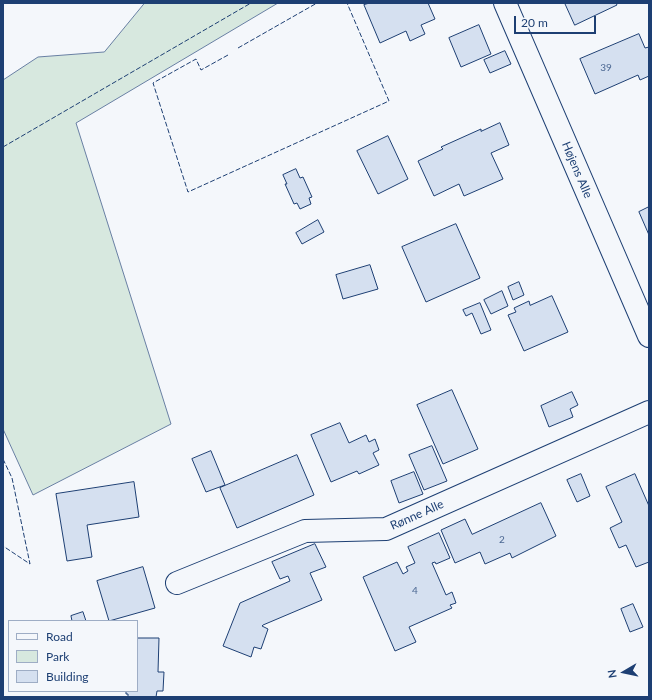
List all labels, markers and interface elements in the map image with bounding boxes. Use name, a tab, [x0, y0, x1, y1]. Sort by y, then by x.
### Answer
scale bar	[516, 8, 598, 34]
text: 20 m	[521, 15, 548, 30]
house number: 39	[600, 62, 612, 74]
street label: Højens Alle	[559, 140, 595, 200]
street label: Rønne Alle	[388, 497, 446, 533]
house number: 2	[499, 534, 505, 546]
house number: 4	[412, 585, 418, 597]
legend	[8, 620, 138, 692]
text: Road	[46, 629, 73, 644]
text: Park	[46, 649, 69, 664]
north arrow	[604, 652, 644, 692]
text: Building	[46, 669, 89, 684]
text: N	[605, 669, 619, 679]

